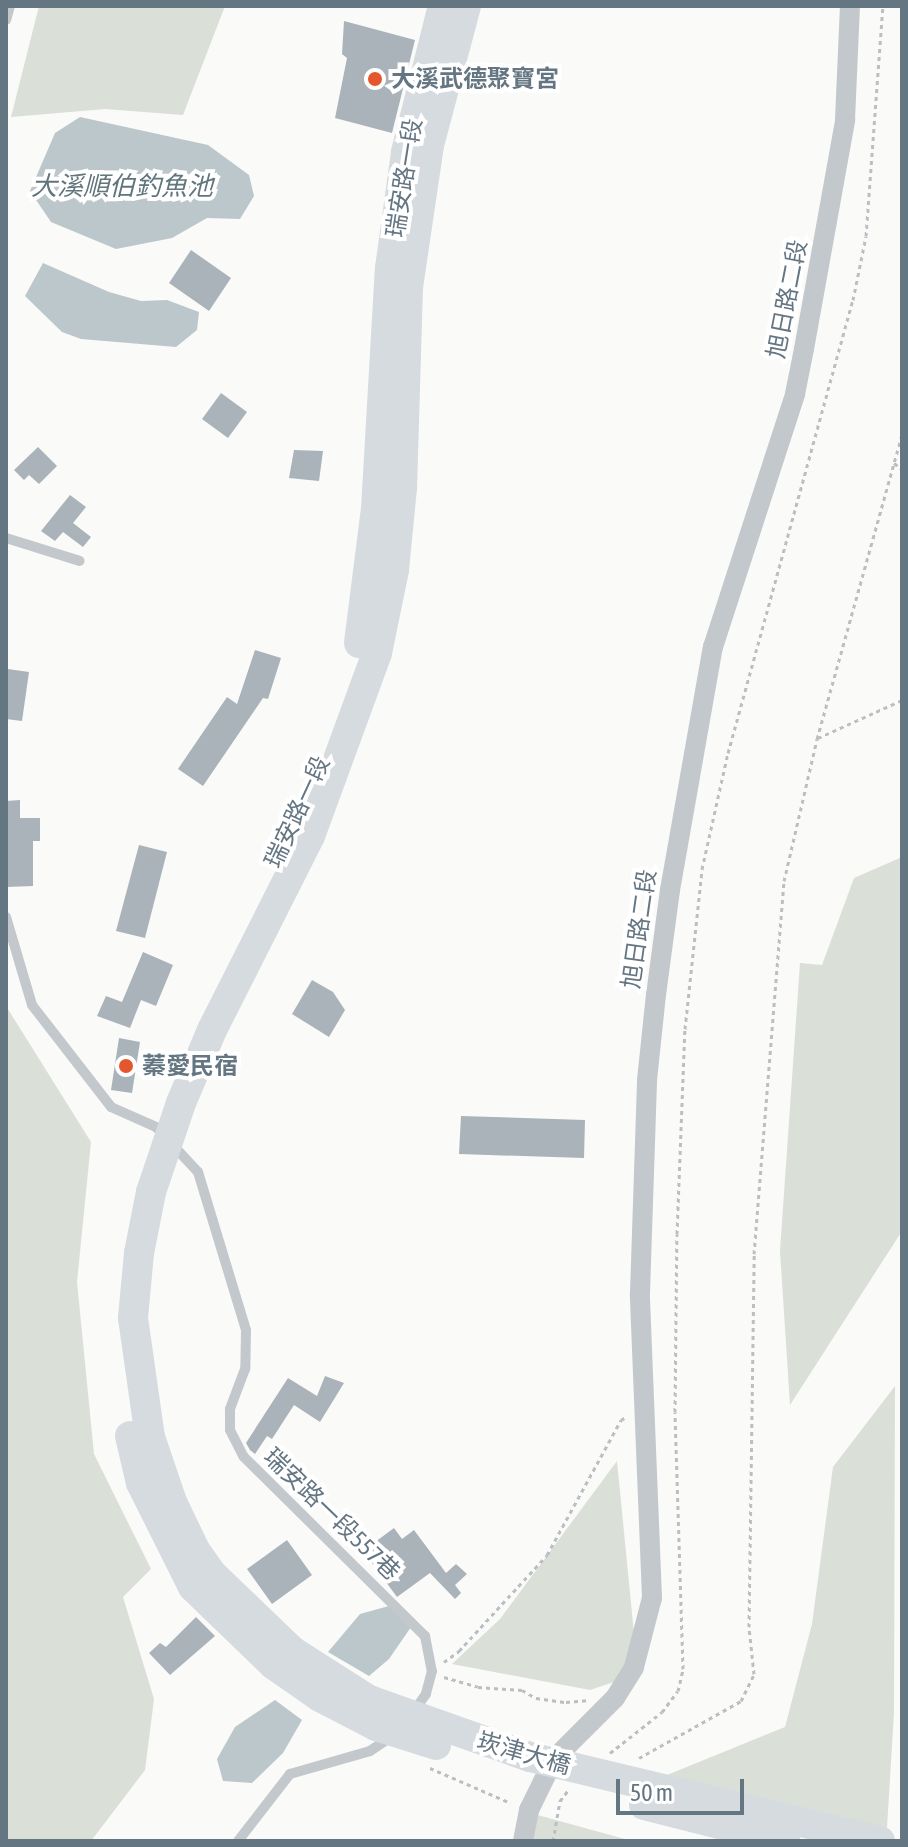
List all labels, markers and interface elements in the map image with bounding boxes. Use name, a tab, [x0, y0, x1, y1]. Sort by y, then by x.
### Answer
place label: 大溪武德聚寶宮	[391, 65, 559, 93]
marker: 大溪武德聚寶宮	[366, 70, 384, 88]
street label: 瑞安路一段	[380, 116, 428, 240]
water label: 大溪順伯釣魚池	[31, 171, 213, 203]
street label: 旭日路二段	[761, 237, 813, 361]
street label: 瑞安路一段	[259, 752, 335, 872]
street label: 旭日路二段	[616, 868, 662, 990]
place label: 蓁愛民宿	[142, 1052, 238, 1080]
marker: 蓁愛民宿	[117, 1057, 135, 1075]
street label: 瑞安路一段557巷	[258, 1442, 406, 1586]
street label: 崁津大橋	[474, 1726, 574, 1780]
scale bar	[620, 1763, 748, 1813]
text: 50 m	[630, 1779, 673, 1806]

